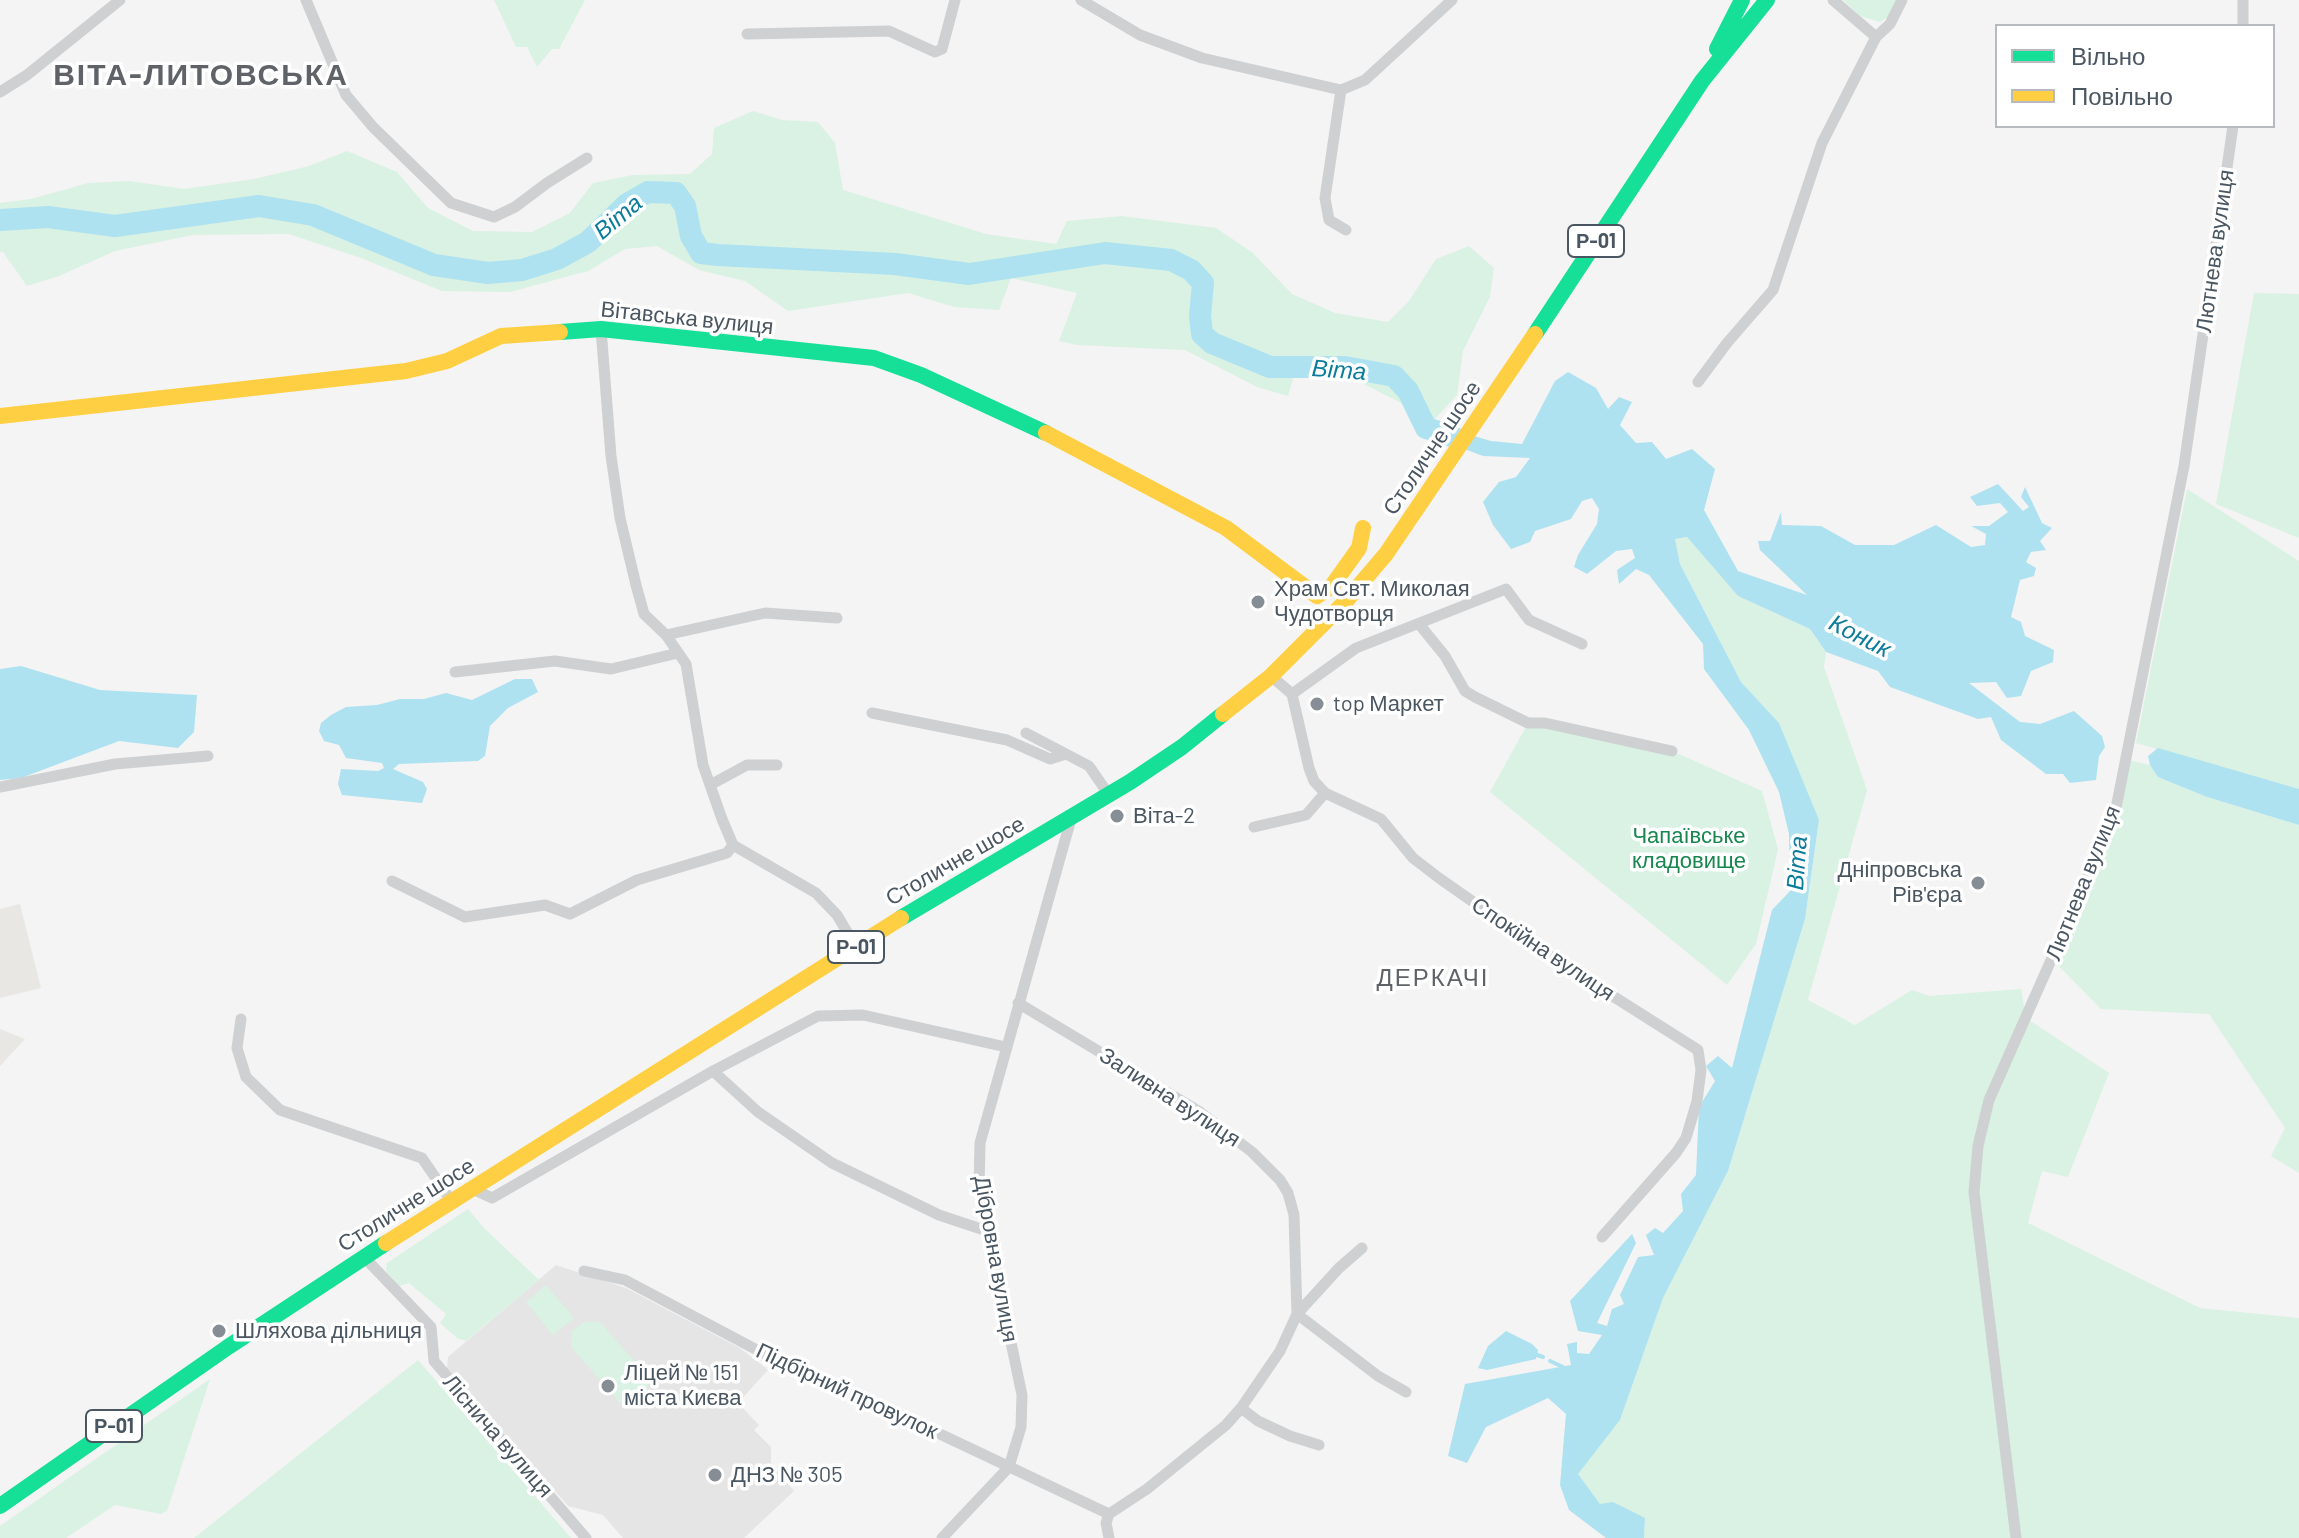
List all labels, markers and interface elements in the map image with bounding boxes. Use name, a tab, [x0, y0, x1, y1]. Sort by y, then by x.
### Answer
legend	[1995, 24, 2275, 128]
text: Вільно	[2071, 41, 2145, 70]
district label: ВІТА-ЛИТОВСЬКА	[53, 57, 349, 93]
text: Повільно	[2071, 81, 2173, 110]
street label: Лютнева вулиця	[2190, 168, 2240, 334]
water label: Віта	[588, 188, 648, 246]
road number: Р-01	[1568, 225, 1624, 257]
street label: Вітавська вулиця	[599, 296, 775, 340]
water label: Віта	[1311, 354, 1367, 386]
street label: Столичне шосе	[1377, 376, 1487, 520]
place label: Храм Свт. Миколая Чудотворця	[1274, 576, 1470, 628]
marker: Храм Свт. Миколая Чудотворця	[1249, 593, 1267, 611]
water label: Коник	[1824, 608, 1896, 664]
place label: top Маркет	[1333, 691, 1444, 717]
marker: top Маркет	[1308, 695, 1326, 713]
street label: Лютнева вулиця	[2040, 802, 2126, 964]
place label: Віта-2	[1133, 803, 1195, 829]
marker: Віта-2	[1108, 807, 1126, 825]
street label: Столичне шосе	[881, 811, 1029, 911]
park label: Чапаївське кладовище	[1632, 823, 1746, 874]
water label: Віта	[1781, 835, 1813, 891]
place label: Дніпровська Рів'єра	[1837, 857, 1962, 908]
marker: Дніпровська Рів'єра	[1969, 874, 1987, 892]
street label: Спокійна вулиця	[1466, 891, 1620, 1007]
road number: Р-01	[828, 931, 884, 963]
district label: ДЕРКАЧІ	[1376, 964, 1490, 992]
street label: Заливна вулиця	[1095, 1042, 1245, 1152]
street label: Столичне шосе	[333, 1152, 479, 1258]
street label: Дібровна вулиця	[968, 1174, 1024, 1344]
place label: Шляхова дільниця	[235, 1318, 422, 1344]
marker: Шляхова дільниця	[210, 1322, 228, 1340]
street label: Підбірний провулок	[752, 1337, 942, 1445]
place label: Ліцей № 151 міста Києва	[624, 1360, 741, 1412]
street label: Ліснича вулиця	[437, 1369, 559, 1503]
marker: Ліцей № 151 міста Києва	[599, 1377, 617, 1395]
road number: Р-01	[86, 1410, 142, 1442]
place label: ДНЗ № 305	[731, 1462, 843, 1488]
marker: ДНЗ № 305	[706, 1466, 724, 1484]

